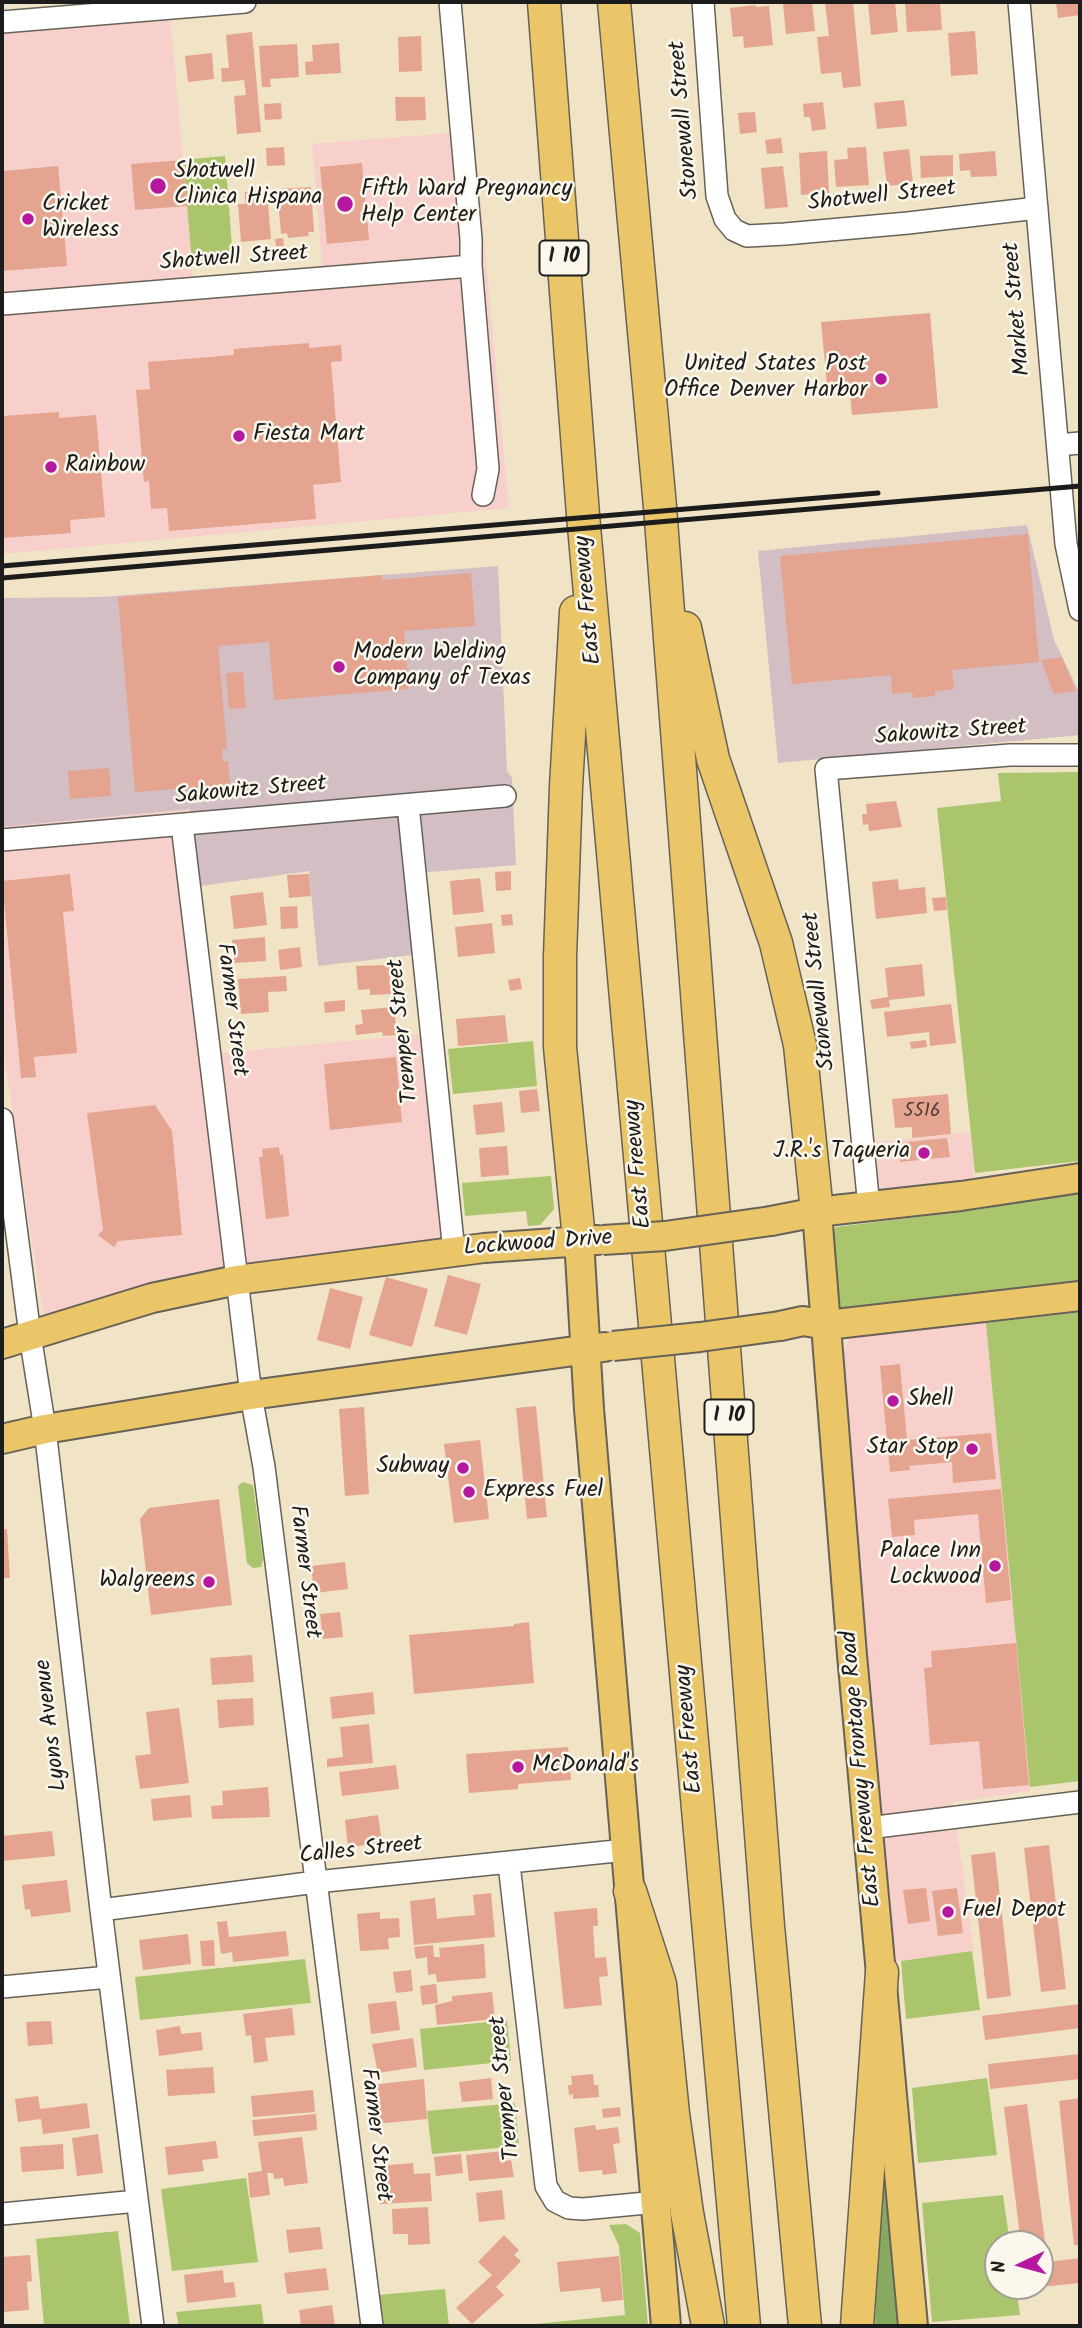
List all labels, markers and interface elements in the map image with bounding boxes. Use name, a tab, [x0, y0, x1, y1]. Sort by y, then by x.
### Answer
street label: Stonewall Street	[665, 39, 707, 201]
place label: Shotwell Clinica Hispana	[174, 159, 322, 213]
marker: Shotwell Clinica Hispana	[148, 176, 168, 196]
place label: Fifth Ward Pregnancy Help Center	[361, 177, 572, 231]
street label: Shotwell Street	[807, 177, 957, 219]
place label: Cricket Wireless	[42, 192, 119, 246]
marker: Fifth Ward Pregnancy Help Center	[335, 194, 355, 214]
marker: Cricket Wireless	[20, 211, 36, 227]
road number: I 10	[540, 240, 588, 276]
street label: Shotwell Street	[159, 241, 309, 279]
street label: Market Street	[999, 241, 1039, 377]
place label: United States Post Office Denver Harbor	[664, 352, 867, 406]
marker: United States Post Office Denver Harbor	[873, 371, 889, 387]
place label: Fiesta Mart	[253, 422, 365, 450]
marker: Fiesta Mart	[231, 428, 247, 444]
place label: Rainbow	[65, 453, 145, 481]
marker: Rainbow	[43, 459, 59, 475]
street label: East Freeway	[571, 534, 609, 666]
place label: Modern Welding Company of Texas	[353, 640, 531, 694]
marker: Modern Welding Company of Texas	[331, 659, 347, 675]
street label: Sakowitz Street	[874, 715, 1028, 753]
street label: Sakowitz Street	[174, 772, 328, 812]
street label: Stonewall Street	[799, 910, 843, 1072]
street label: Farmer Street	[208, 942, 252, 1078]
street label: Tremper Street	[384, 957, 426, 1105]
street label: East Freeway	[621, 1098, 659, 1230]
house number: 5516	[904, 1102, 940, 1124]
place label: J.R.'s Taqueria	[773, 1139, 910, 1167]
marker: J.R.'s Taqueria	[916, 1145, 932, 1161]
street label: Lockwood Drive	[463, 1226, 613, 1264]
place label: Shell	[907, 1387, 953, 1415]
marker: Shell	[885, 1393, 901, 1409]
road number: I 10	[704, 1400, 754, 1434]
place label: Star Stop	[867, 1435, 958, 1463]
marker: Star Stop	[964, 1441, 980, 1457]
place label: Subway	[377, 1454, 449, 1482]
marker: Subway	[455, 1460, 471, 1476]
place label: Express Fuel	[483, 1478, 603, 1506]
marker: Express Fuel	[461, 1484, 477, 1500]
street label: Farmer Street	[281, 1504, 325, 1640]
place label: Palace Inn Lockwood	[880, 1539, 981, 1593]
marker: Palace Inn Lockwood	[987, 1558, 1003, 1574]
place label: Walgreens	[99, 1568, 195, 1596]
marker: Walgreens	[201, 1574, 217, 1590]
street label: East Freeway Frontage Road	[837, 1630, 889, 1908]
street label: Lyons Avenue	[31, 1657, 75, 1793]
street label: East Freeway	[672, 1663, 710, 1795]
place label: McDonald's	[532, 1753, 639, 1781]
marker: McDonald's	[510, 1759, 526, 1775]
street label: Calles Street	[298, 1832, 424, 1872]
place label: Fuel Depot	[962, 1898, 1066, 1926]
marker: Fuel Depot	[940, 1904, 956, 1920]
street label: Tremper Street	[486, 2014, 528, 2162]
street label: Farmer Street	[352, 2067, 396, 2203]
north arrow	[984, 2230, 1054, 2300]
text: N	[985, 2259, 1016, 2274]

